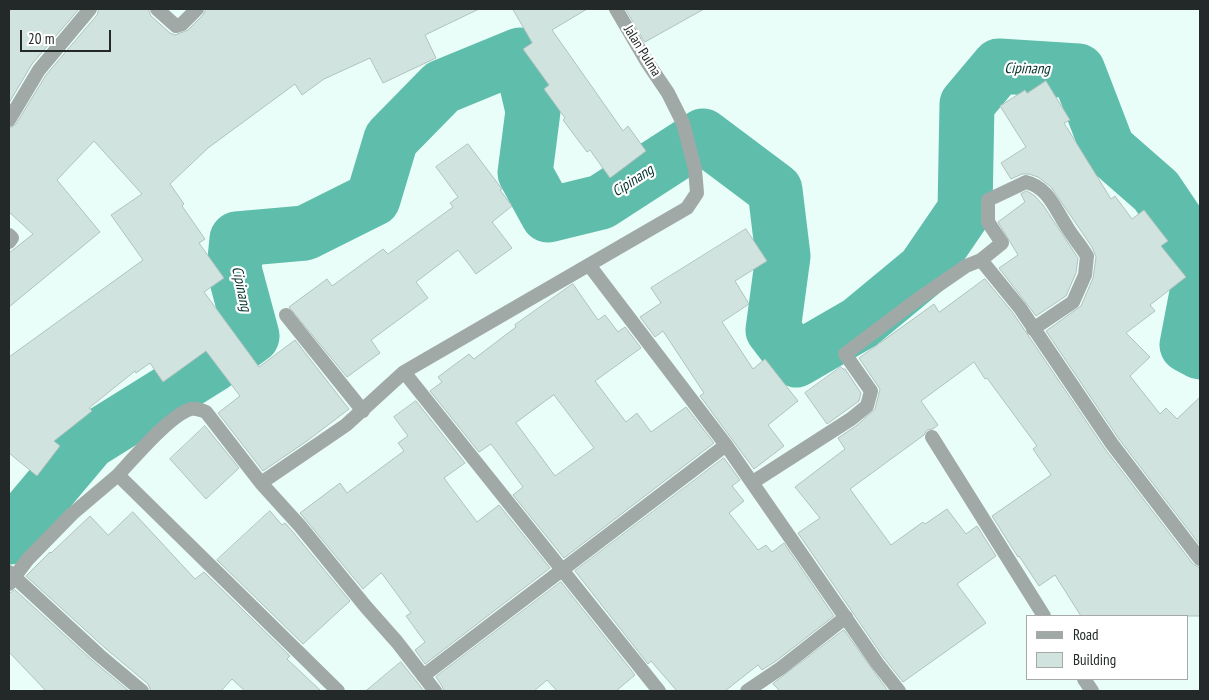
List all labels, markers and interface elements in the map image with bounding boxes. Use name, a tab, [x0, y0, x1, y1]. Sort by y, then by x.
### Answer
scale bar	[22, 20, 114, 52]
street label: Jalan Pulma	[620, 22, 664, 80]
text: 20 m	[28, 29, 54, 48]
water label: Cipinang	[1004, 60, 1050, 78]
water label: Cipinang	[609, 161, 657, 201]
water label: Cipinang	[227, 265, 255, 313]
legend	[1026, 615, 1189, 680]
text: Road	[1073, 625, 1099, 644]
text: Building	[1073, 650, 1116, 669]

